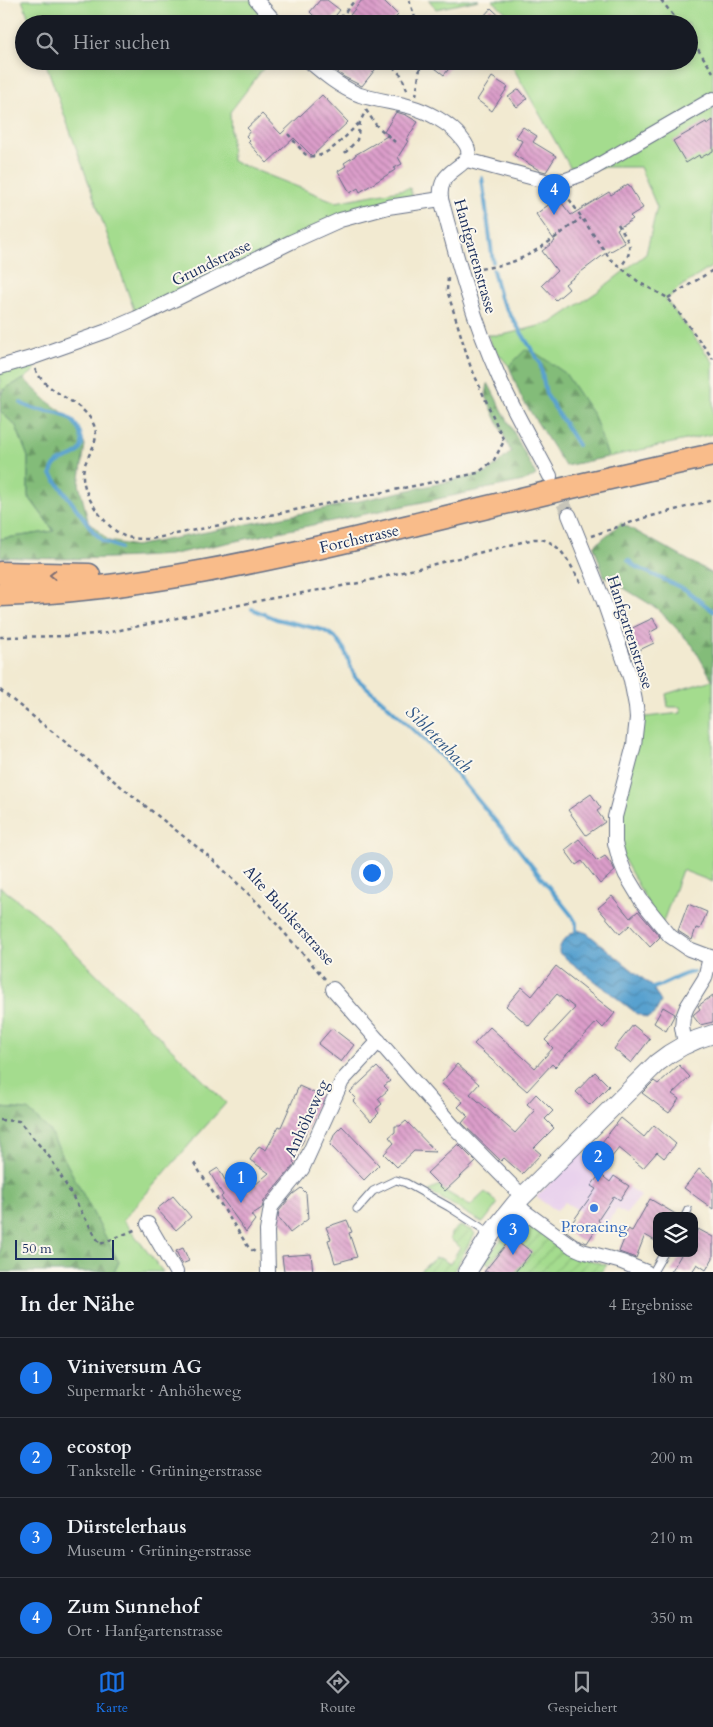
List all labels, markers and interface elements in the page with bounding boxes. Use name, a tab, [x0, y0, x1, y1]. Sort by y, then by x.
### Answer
search box	[15, 15, 698, 70]
icon: search	[33, 29, 61, 57]
text: Hier suchen	[73, 30, 170, 56]
pin: 4	[538, 174, 570, 215]
street label: Hanfgartenstrasse	[448, 196, 502, 316]
street label: Grundstrasse	[168, 234, 255, 292]
street label: Forchstrasse	[317, 519, 401, 559]
one-way arrow	[49, 570, 57, 580]
street label: Hanfgartenstrasse	[601, 573, 659, 692]
water label: Sibletenbach	[399, 700, 478, 779]
your location	[359, 860, 385, 886]
street label: Alte Bubikerstrasse	[238, 861, 340, 970]
street label: Anhöheweg	[279, 1076, 334, 1161]
pin: 2	[582, 1141, 614, 1182]
pin: 1	[225, 1162, 257, 1203]
marker: Proracing	[588, 1202, 600, 1214]
map controls	[653, 1212, 698, 1257]
button: layers	[653, 1212, 698, 1257]
pin: 3	[497, 1214, 529, 1255]
place label: Proracing	[561, 1216, 627, 1238]
scale bar	[15, 1237, 114, 1260]
text: 50 m	[22, 1239, 52, 1258]
text: In der Nähe	[20, 1290, 135, 1319]
text: 4 Ergebnisse	[608, 1294, 693, 1316]
text: Viniversum AG	[67, 1354, 202, 1380]
text: 1	[32, 1367, 40, 1389]
text: 180 m	[651, 1367, 693, 1389]
text: Supermarkt · Anhöheweg	[67, 1380, 241, 1402]
text: ecostop	[67, 1434, 132, 1460]
text: 2	[32, 1447, 40, 1469]
text: 200 m	[651, 1447, 693, 1469]
text: Tankstelle · Grüningerstrasse	[67, 1460, 262, 1482]
text: Dürstelerhaus	[67, 1514, 186, 1540]
text: 3	[32, 1527, 40, 1549]
text: 210 m	[651, 1527, 693, 1549]
text: Museum · Grüningerstrasse	[67, 1540, 252, 1562]
text: Zum Sunnehof	[67, 1594, 199, 1620]
text: 4	[32, 1607, 40, 1629]
text: 350 m	[651, 1607, 693, 1629]
text: Ort · Hanfgartenstrasse	[67, 1620, 223, 1642]
tab: Karte	[96, 1668, 128, 1717]
tab: Route	[320, 1668, 356, 1717]
tab: Gespeichert	[547, 1668, 617, 1717]

